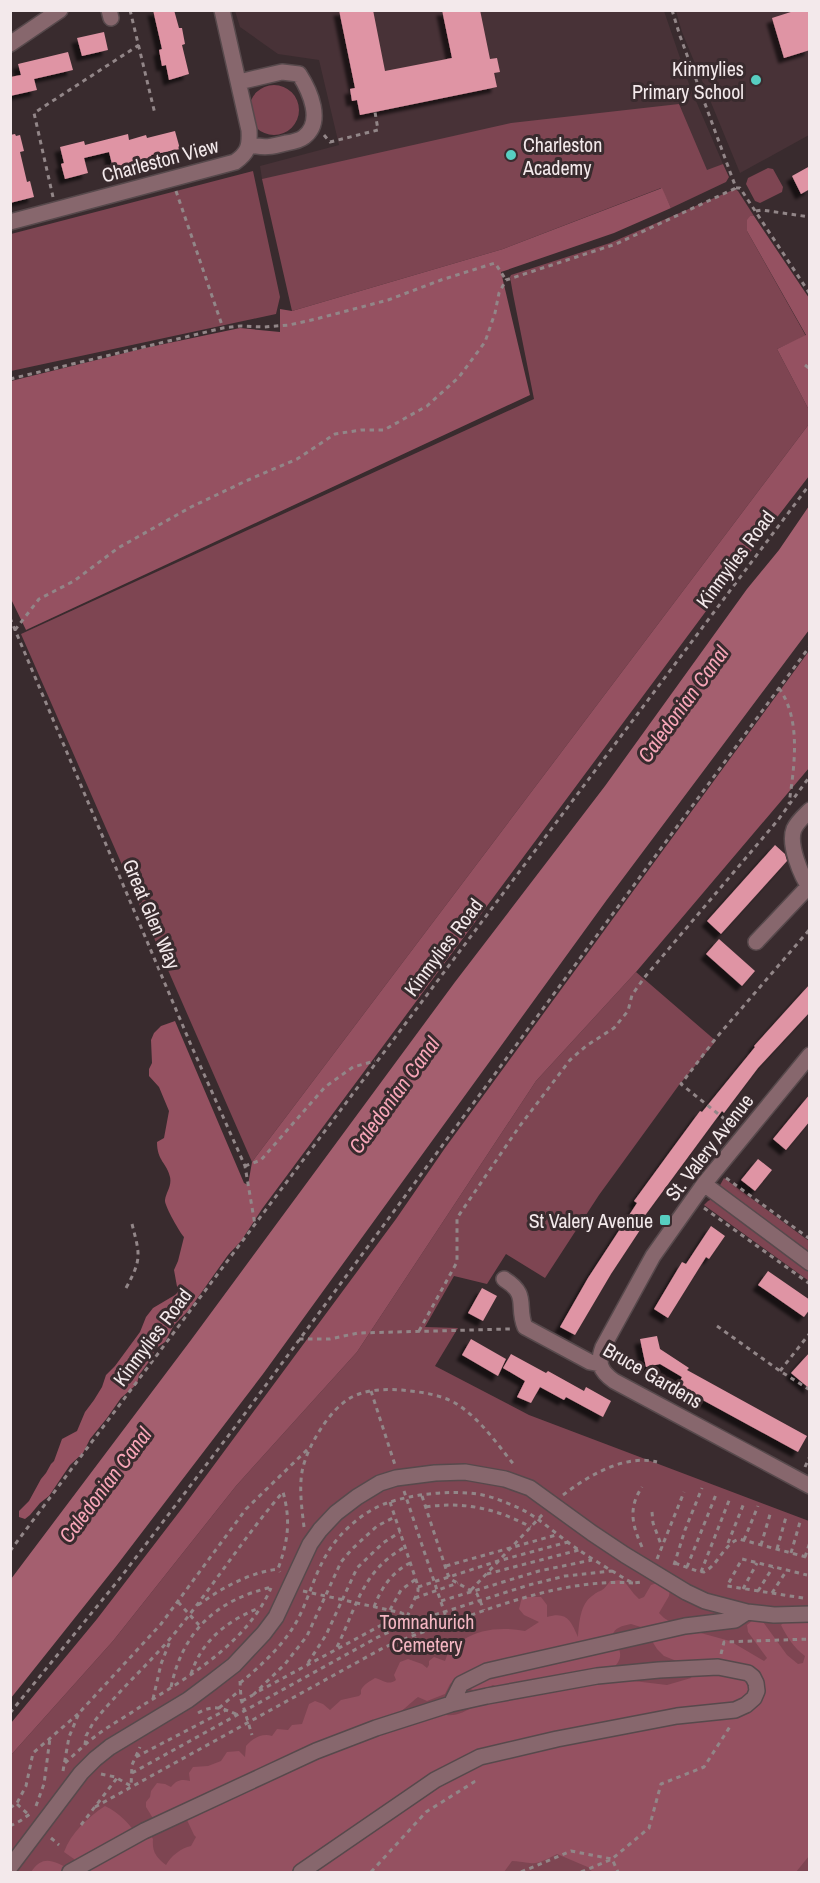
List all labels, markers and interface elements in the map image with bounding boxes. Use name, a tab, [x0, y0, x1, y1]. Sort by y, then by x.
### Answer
place label: Kinmylies Primary School	[632, 55, 744, 105]
marker: Kinmylies Primary School	[749, 73, 763, 87]
street label: Charleston View	[99, 131, 222, 189]
place label: Charleston Academy	[522, 131, 602, 181]
marker: Charleston Academy	[504, 148, 518, 162]
street label: Kinmylies Road	[689, 505, 781, 613]
water label: Caledonian Canal	[631, 639, 736, 768]
street label: Great Glen Way	[117, 855, 188, 974]
street label: Kinmylies Road	[397, 893, 489, 1001]
water label: Caledonian Canal	[342, 1030, 447, 1159]
street label: St. Valery Avenue	[659, 1088, 759, 1206]
place label: St Valery Avenue	[529, 1207, 653, 1234]
marker: St Valery Avenue	[658, 1213, 672, 1227]
street label: Kinmylies Road	[106, 1283, 198, 1391]
street label: Bruce Gardens	[598, 1336, 708, 1414]
water label: Caledonian Canal	[52, 1420, 159, 1549]
park label: Tomnahurich Cemetery	[380, 1608, 474, 1658]

